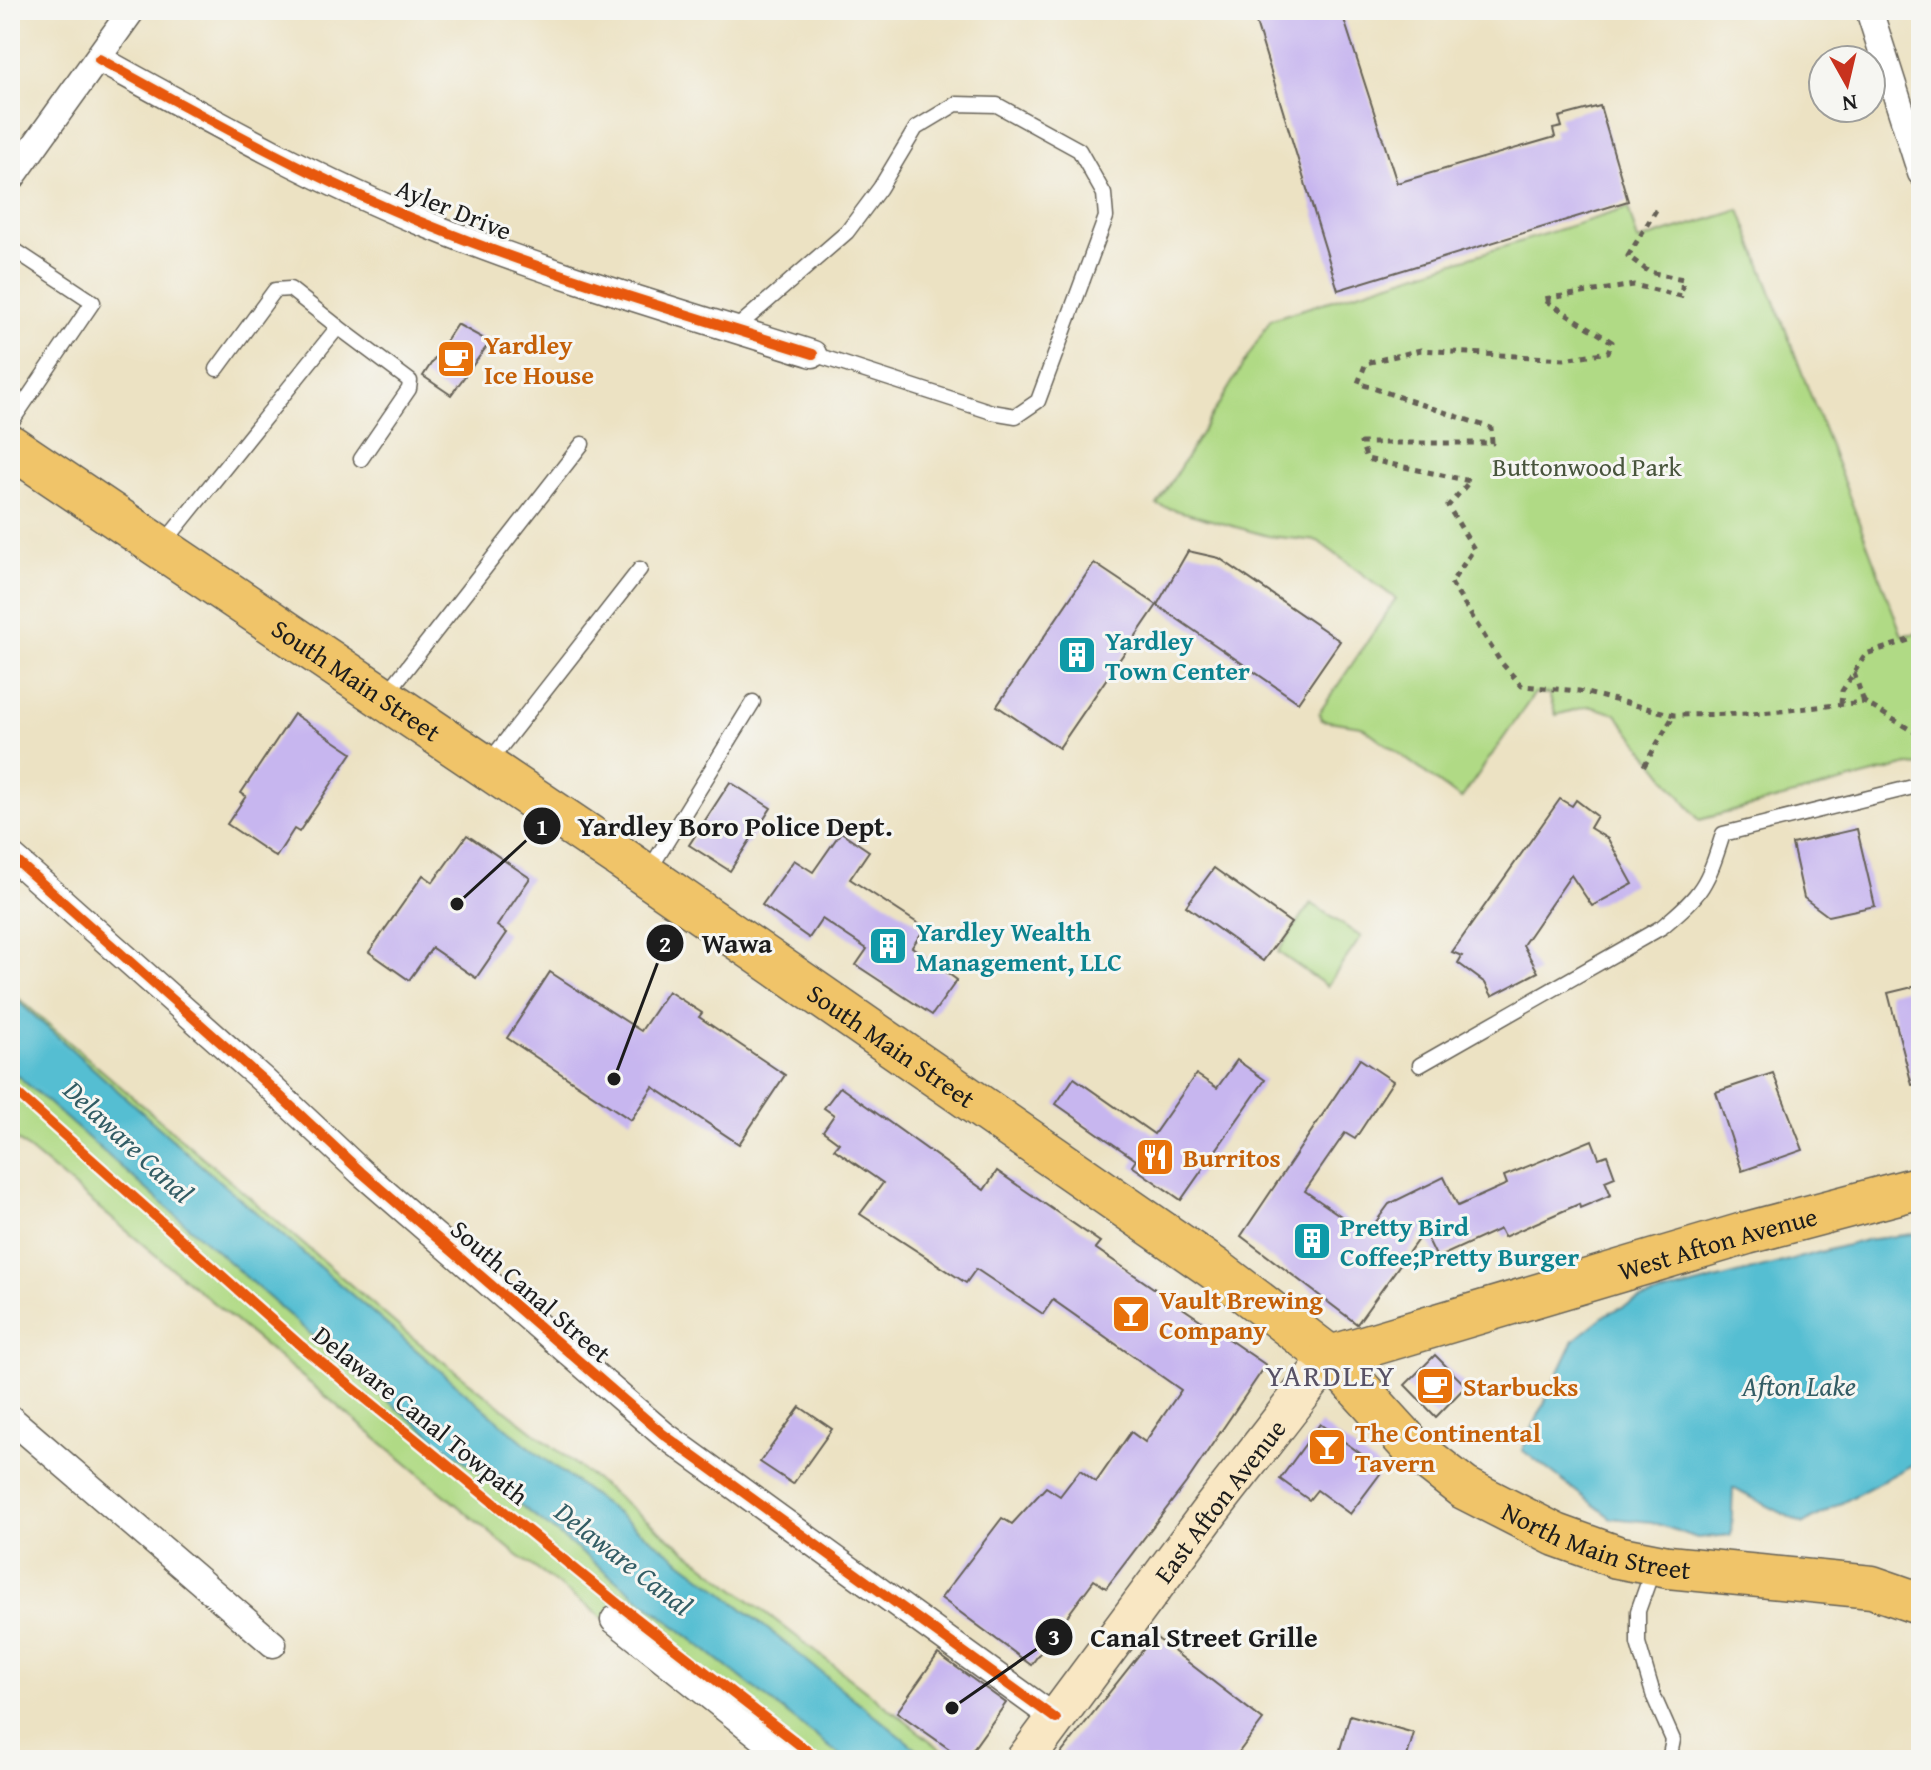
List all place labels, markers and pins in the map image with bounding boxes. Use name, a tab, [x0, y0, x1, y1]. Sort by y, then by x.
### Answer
place label: Yardley Ice House	[484, 325, 594, 394]
cafe icon: Yardley Ice House	[435, 338, 477, 380]
place label: Yardley Town Center	[1105, 621, 1250, 690]
building icon: Yardley Town Center	[1056, 634, 1098, 676]
callout: Yardley Boro Police Dept.	[522, 800, 909, 852]
place label: Yardley Wealth Management, LLC	[916, 912, 1122, 981]
callout: Wawa	[645, 917, 788, 969]
building icon: Yardley Wealth Management, LLC	[867, 925, 909, 967]
restaurant icon: Burritos	[1134, 1136, 1176, 1178]
place label: Burritos	[1183, 1138, 1281, 1177]
place label: Pretty Bird Coffee;Pretty Burger	[1340, 1207, 1579, 1276]
building icon: Pretty Bird Coffee;Pretty Burger	[1291, 1220, 1333, 1262]
place label: Vault Brewing Company	[1159, 1280, 1323, 1349]
bar icon: Vault Brewing Company	[1110, 1293, 1152, 1335]
cafe icon: Starbucks	[1414, 1365, 1456, 1407]
place label: Starbucks	[1463, 1367, 1578, 1406]
place label: The Continental Tavern	[1355, 1413, 1541, 1482]
bar icon: The Continental Tavern	[1306, 1426, 1348, 1468]
callout: Canal Street Grille	[1034, 1611, 1334, 1663]

